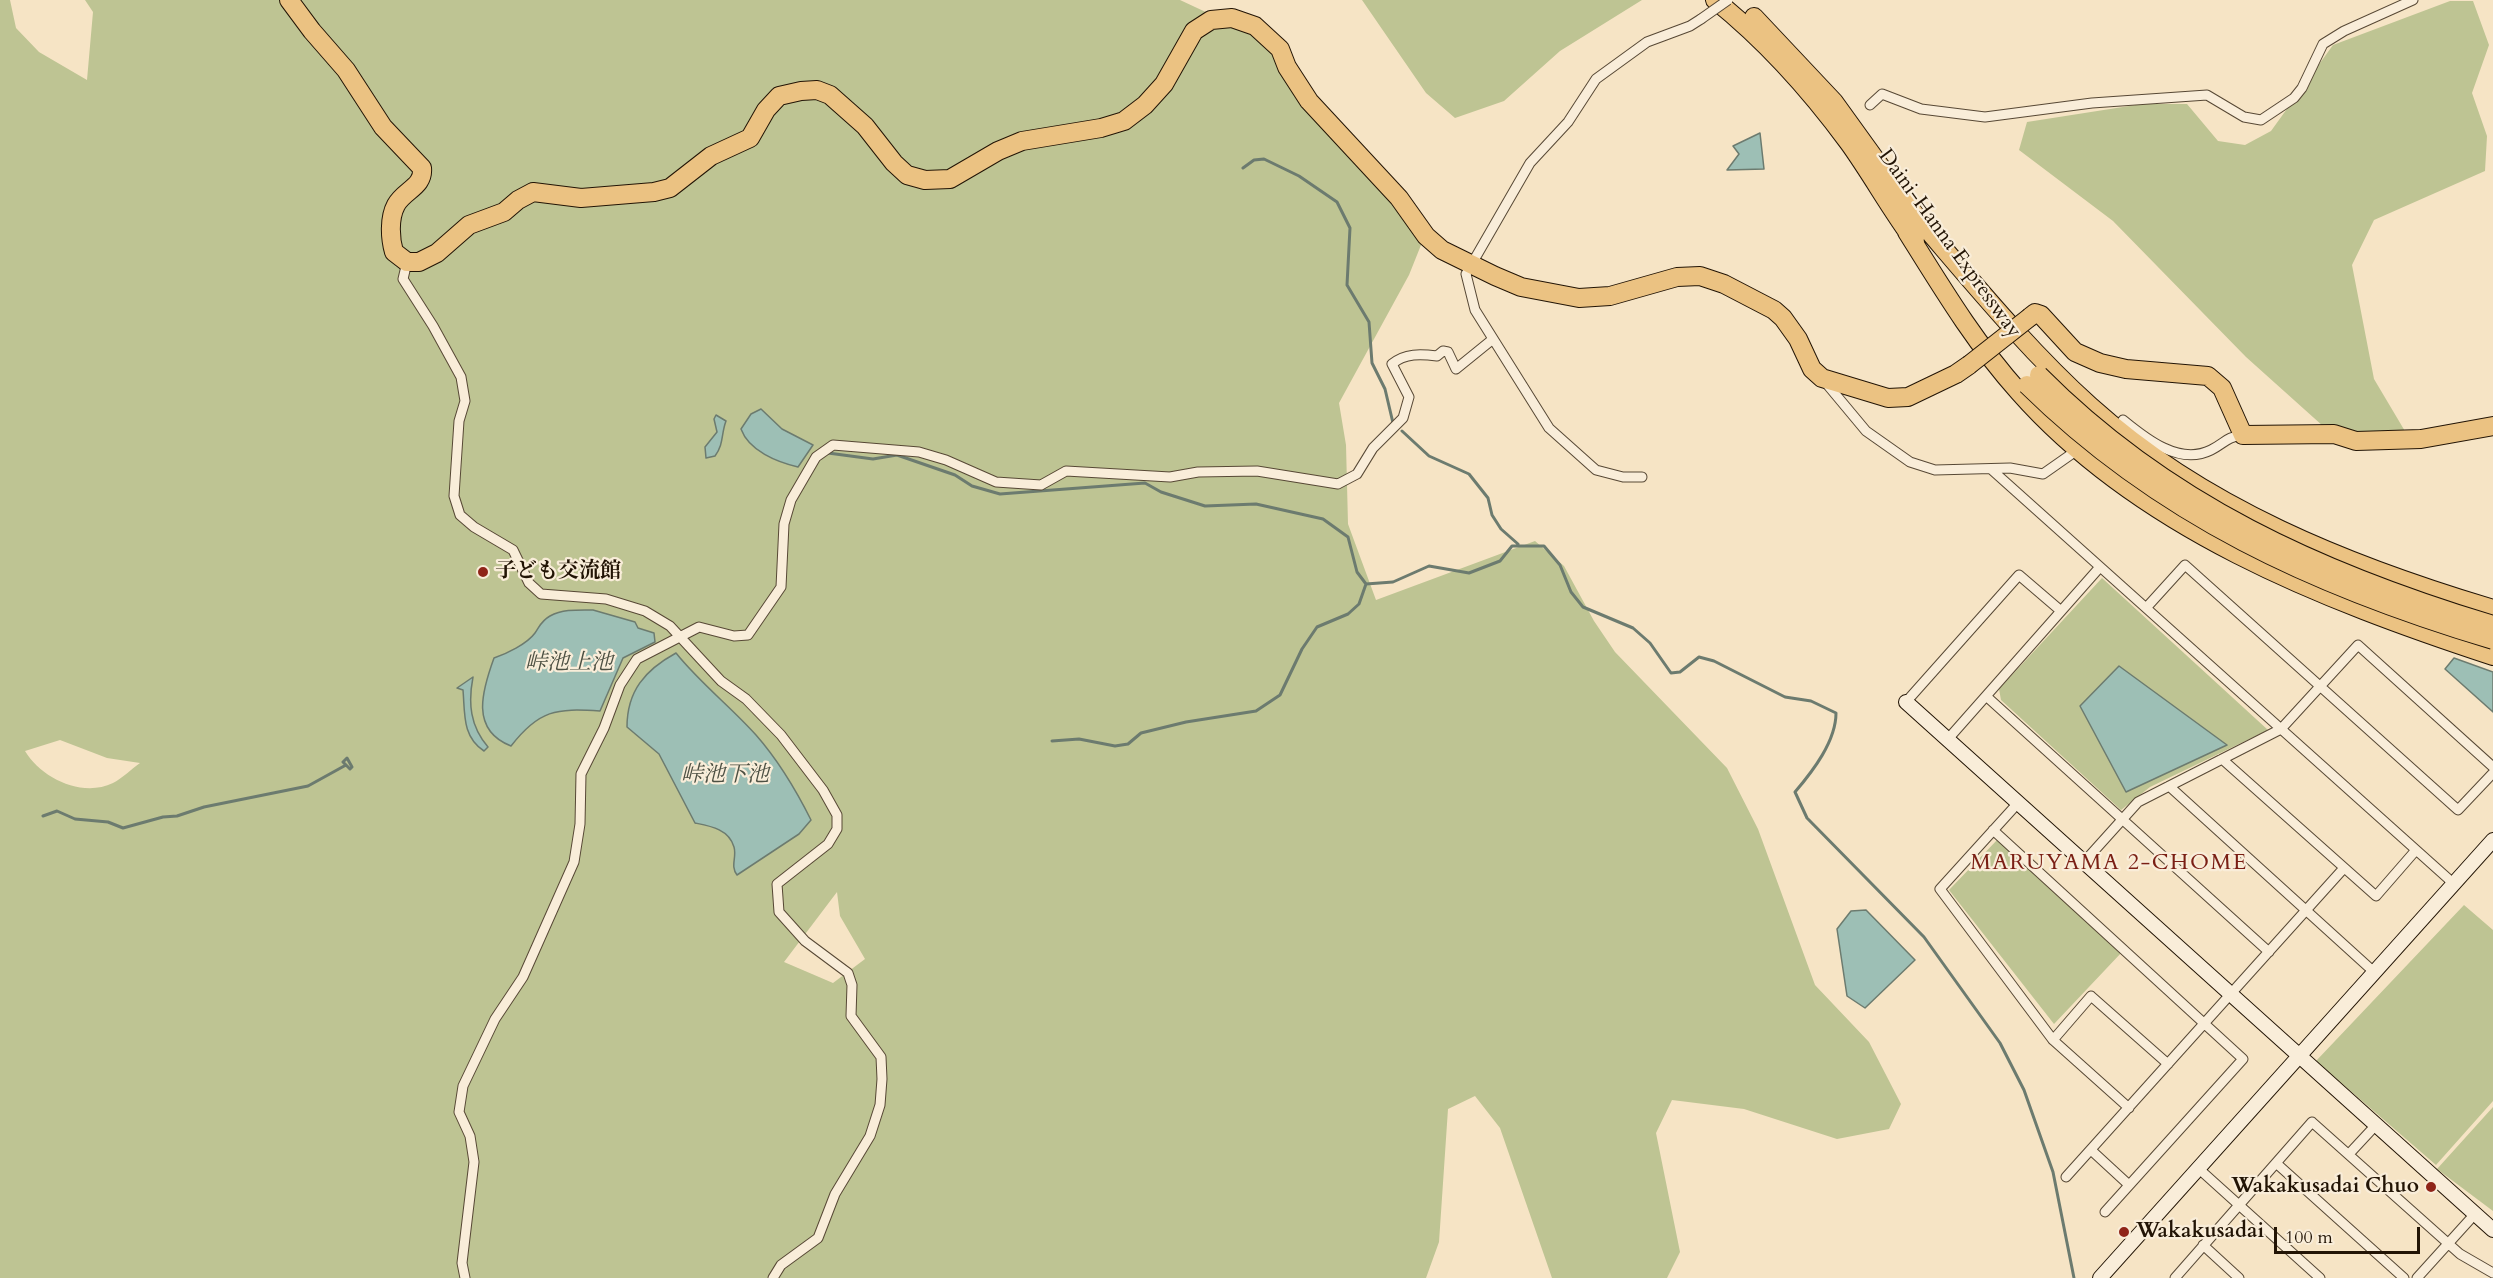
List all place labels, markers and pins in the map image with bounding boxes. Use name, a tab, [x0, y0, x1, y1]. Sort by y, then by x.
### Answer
place label: 子ども交流館	[495, 559, 621, 585]
marker: 子ども交流館	[476, 565, 490, 579]
place label: Wakakusadai Chuo	[2231, 1174, 2419, 1200]
marker: Wakakusadai Chuo	[2424, 1180, 2438, 1194]
place label: Wakakusadai	[2136, 1219, 2264, 1245]
marker: Wakakusadai	[2117, 1225, 2131, 1239]

